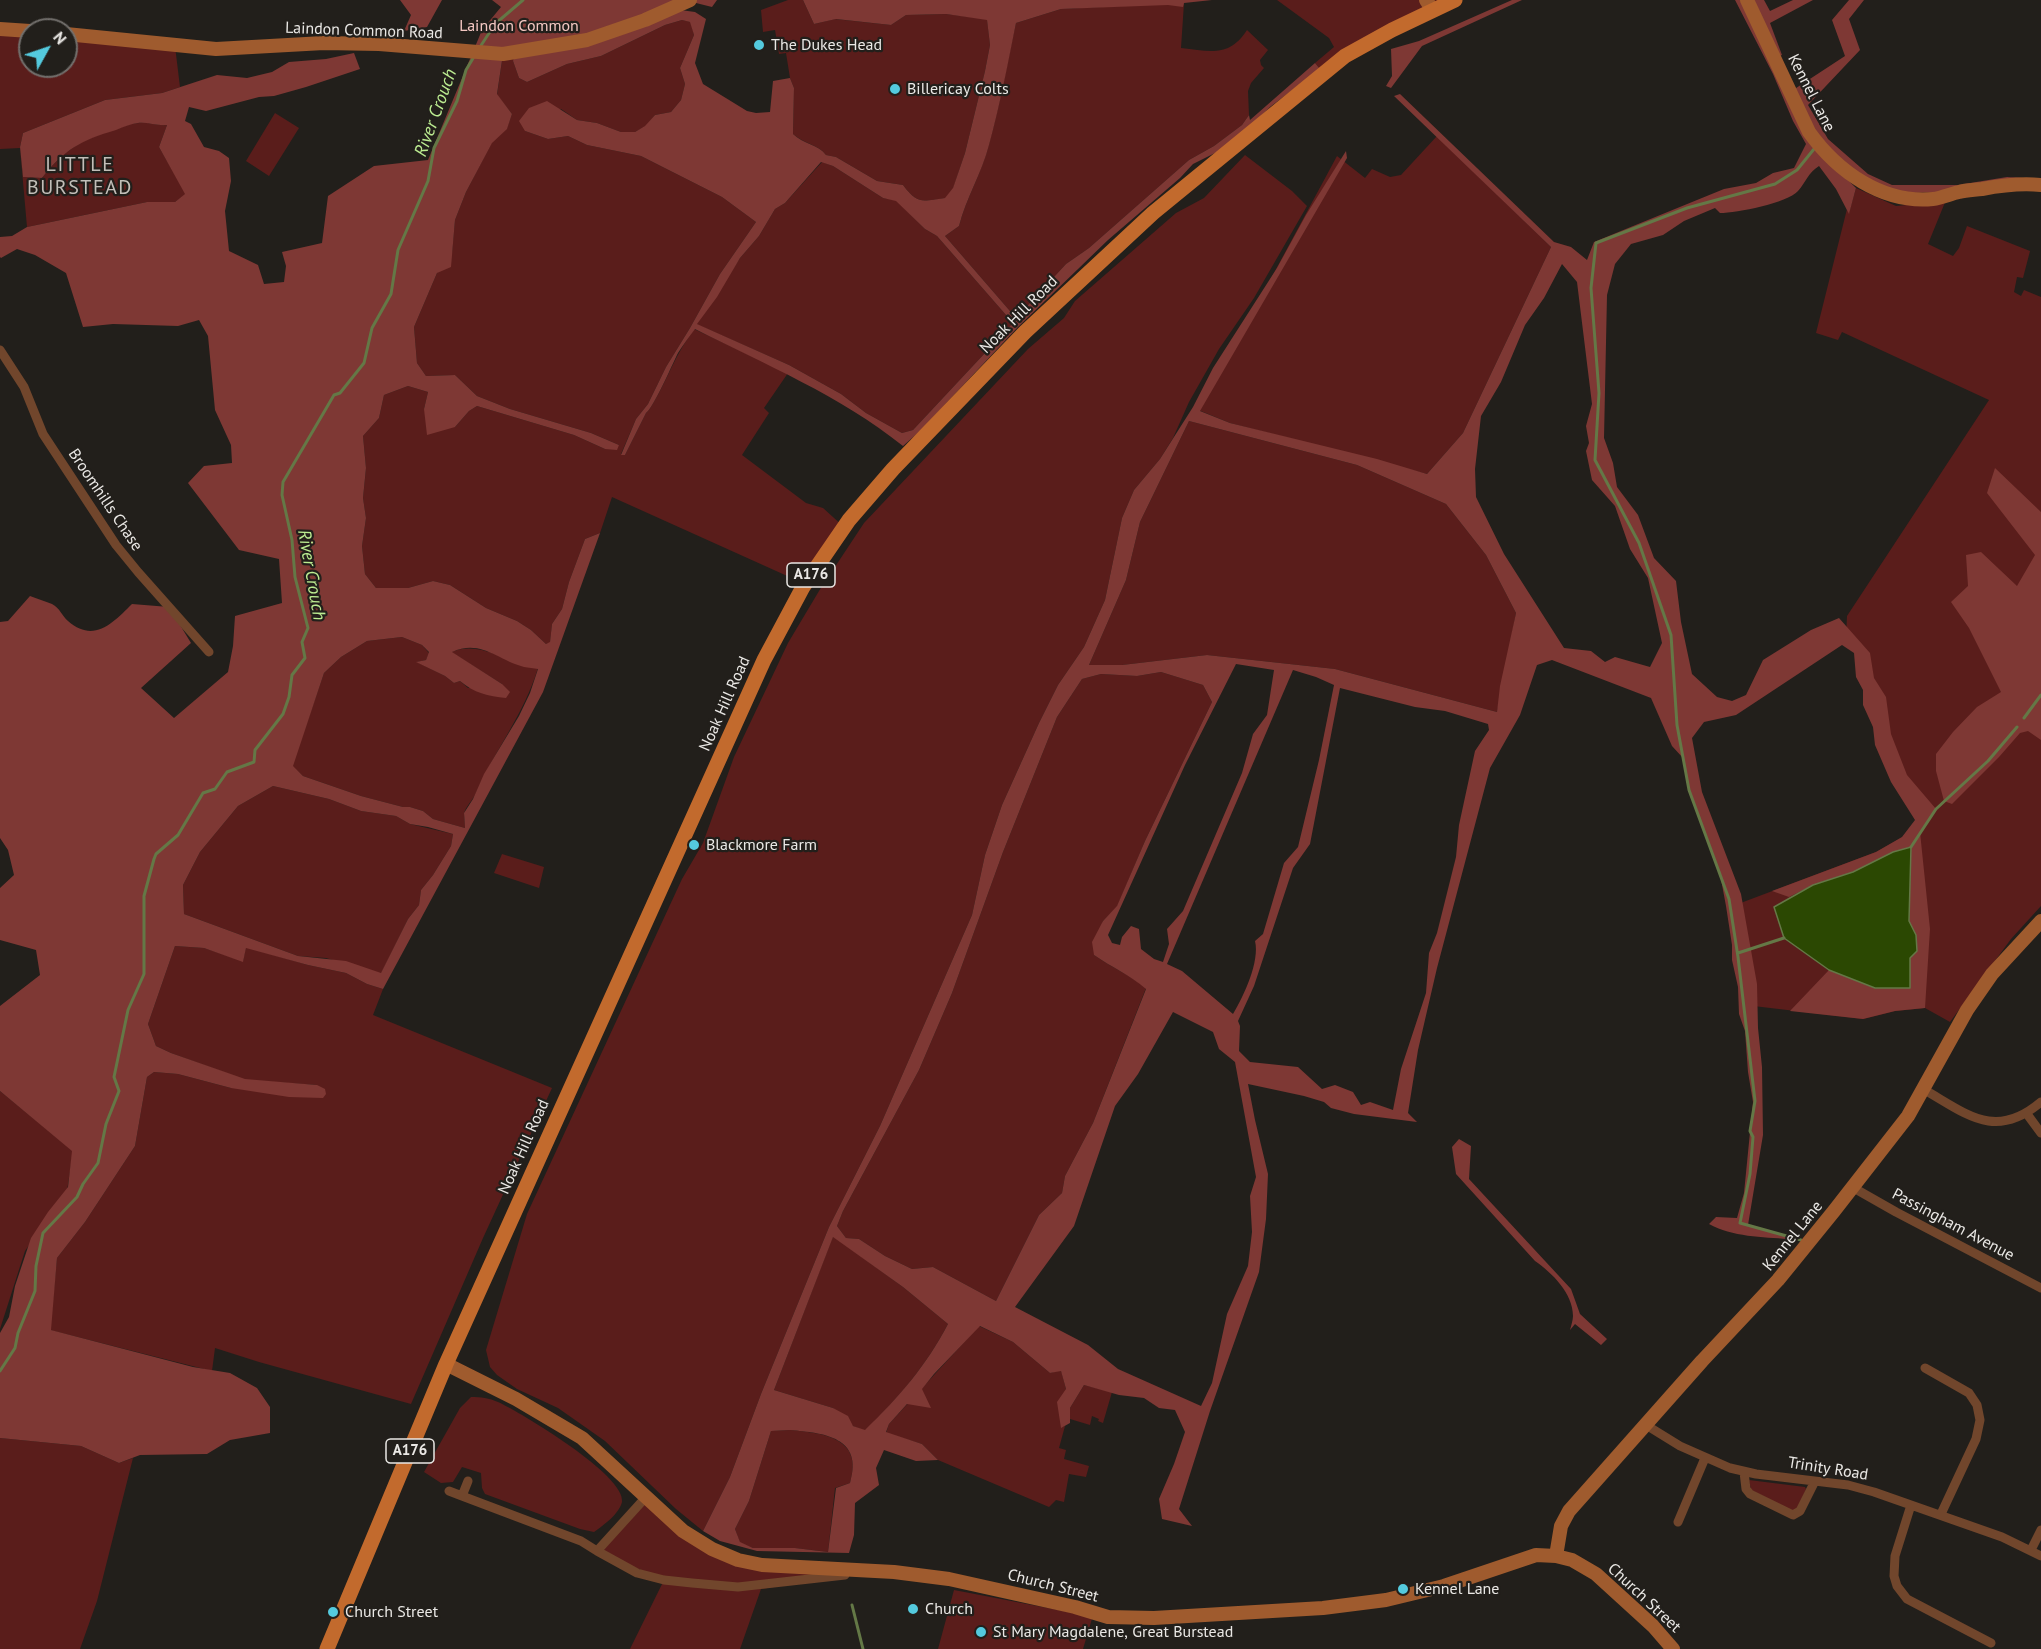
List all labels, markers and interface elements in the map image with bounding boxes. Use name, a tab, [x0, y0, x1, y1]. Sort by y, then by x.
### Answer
park label: Laindon Common	[459, 16, 579, 36]
north arrow	[18, 18, 78, 78]
street label: Laindon Common Road	[285, 19, 443, 43]
text: N	[49, 27, 71, 48]
place label: The Dukes Head	[771, 35, 882, 55]
marker: The Dukes Head	[752, 38, 766, 52]
street label: Kennel Lane	[1783, 51, 1839, 135]
water label: River Crouch	[410, 66, 462, 160]
place label: Billericay Colts	[907, 79, 1009, 99]
marker: Billericay Colts	[888, 82, 902, 96]
district label: LITTLE BURSTEAD	[27, 153, 133, 200]
street label: Noak Hill Road	[976, 272, 1062, 358]
street label: Broomhills Chase	[64, 445, 146, 555]
water label: River Crouch	[292, 528, 330, 622]
road number: A176	[787, 563, 835, 587]
street label: Noak Hill Road	[696, 654, 754, 754]
place label: Blackmore Farm	[706, 835, 817, 855]
marker: Blackmore Farm	[687, 838, 701, 852]
street label: Noak Hill Road	[495, 1097, 553, 1197]
street label: Passingham Avenue	[1889, 1185, 2017, 1265]
street label: Kennel Lane	[1759, 1197, 1827, 1275]
road number: A176	[386, 1439, 434, 1463]
street label: Trinity Road	[1787, 1453, 1869, 1485]
street label: Church Street	[1603, 1559, 1685, 1637]
street label: Church Street	[1006, 1565, 1100, 1607]
place label: Kennel Lane	[1415, 1579, 1499, 1599]
marker: Kennel Lane	[1396, 1582, 1410, 1596]
place label: Church	[925, 1599, 973, 1619]
place label: Church Street	[345, 1602, 438, 1622]
marker: Church	[906, 1602, 920, 1616]
marker: Church Street	[326, 1605, 340, 1619]
place label: St Mary Magdalene, Great Burstead	[993, 1622, 1233, 1642]
marker: St Mary Magdalene, Great Burstead	[974, 1625, 988, 1639]

